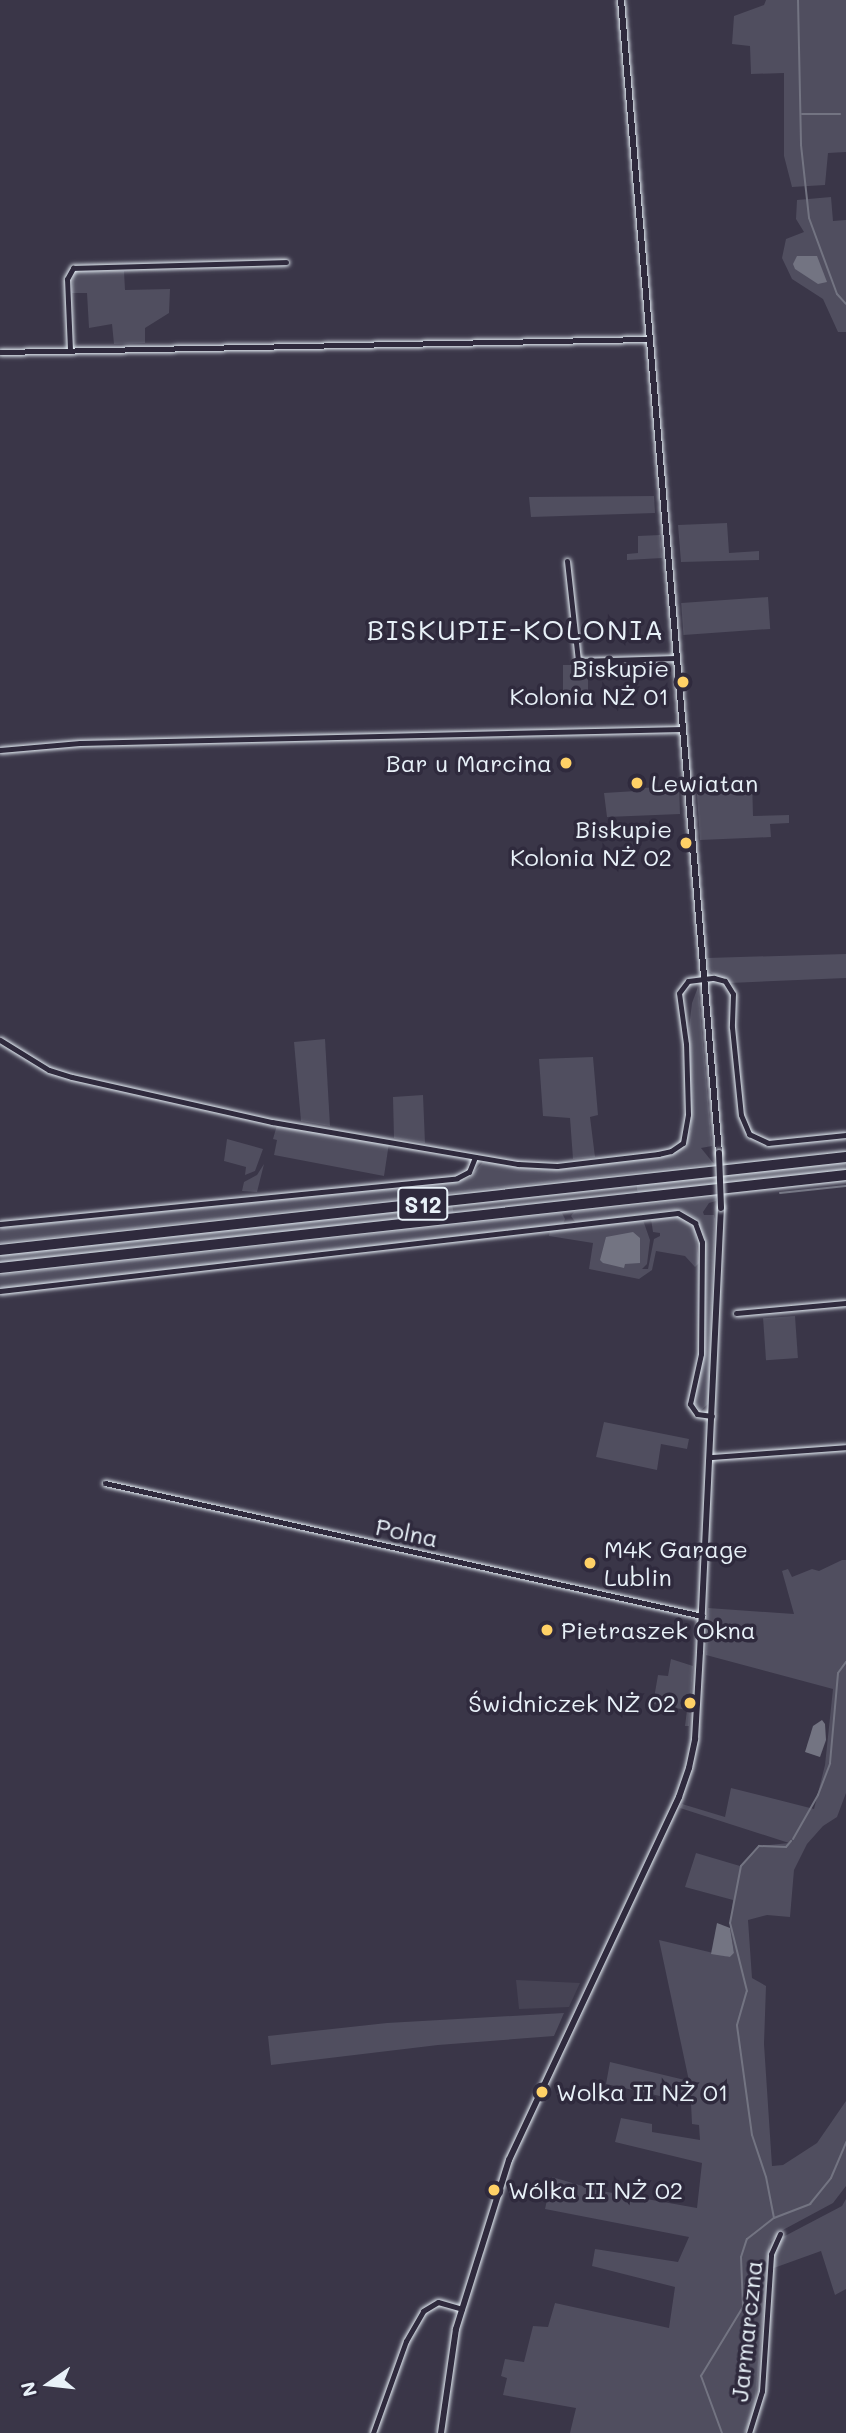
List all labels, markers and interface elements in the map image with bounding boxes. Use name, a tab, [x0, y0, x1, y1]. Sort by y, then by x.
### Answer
district label: BISKUPIE-KOLONIA	[369, 612, 663, 646]
place label: Biskupie Kolonia NŻ 01	[510, 654, 669, 710]
marker: Biskupie Kolonia NŻ 01	[675, 674, 691, 690]
place label: Bar u Marcina	[386, 749, 552, 777]
marker: Bar u Marcina	[558, 755, 574, 771]
place label: Lewiatan	[651, 769, 758, 797]
marker: Lewiatan	[629, 775, 645, 791]
place label: Biskupie Kolonia NŻ 02	[510, 815, 672, 871]
marker: Biskupie Kolonia NŻ 02	[678, 835, 694, 851]
road number: S12	[397, 1184, 449, 1224]
street label: Polna	[373, 1511, 441, 1553]
place label: M4K Garage Lublin	[604, 1535, 748, 1591]
marker: M4K Garage Lublin	[582, 1555, 598, 1571]
place label: Pietraszek Okna	[561, 1616, 756, 1644]
marker: Pietraszek Okna	[539, 1622, 555, 1638]
place label: Świdniczek NŻ 02	[468, 1689, 676, 1717]
marker: Świdniczek NŻ 02	[682, 1695, 698, 1711]
place label: Wolka II NŻ 01	[556, 2078, 728, 2106]
marker: Wolka II NŻ 01	[534, 2084, 550, 2100]
place label: Wólka II NŻ 02	[508, 2176, 683, 2204]
marker: Wólka II NŻ 02	[486, 2182, 502, 2198]
street label: Jarmarczna	[724, 2259, 768, 2403]
north arrow	[14, 2349, 84, 2419]
text: N	[14, 2379, 42, 2399]

